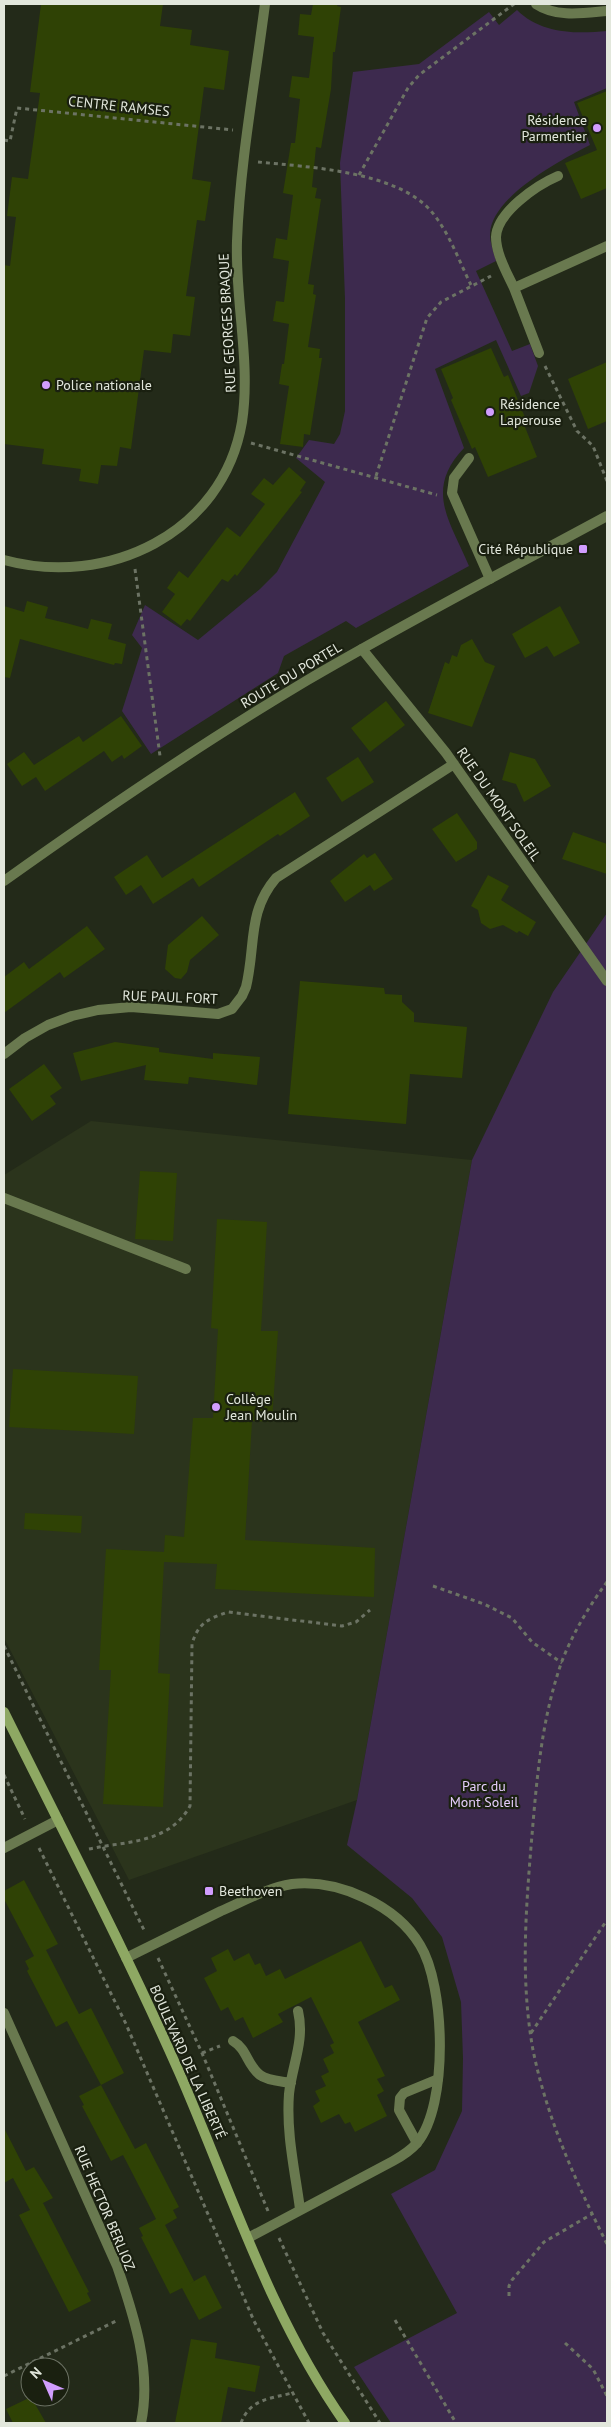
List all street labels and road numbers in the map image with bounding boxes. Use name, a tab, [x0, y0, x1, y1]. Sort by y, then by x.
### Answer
street label: CENTRE RAMSES	[67, 92, 171, 120]
street label: RUE GEORGES BRAQUE	[214, 253, 240, 393]
street label: ROUTE DU PORTEL	[237, 638, 345, 712]
street label: RUE DU MONT SOLEIL	[453, 744, 545, 864]
street label: RUE PAUL FORT	[122, 986, 218, 1008]
street label: BOULEVARD DE LA LIBERTÉ	[146, 1982, 230, 2142]
street label: RUE HECTOR BERLIOZ	[71, 2143, 140, 2274]

